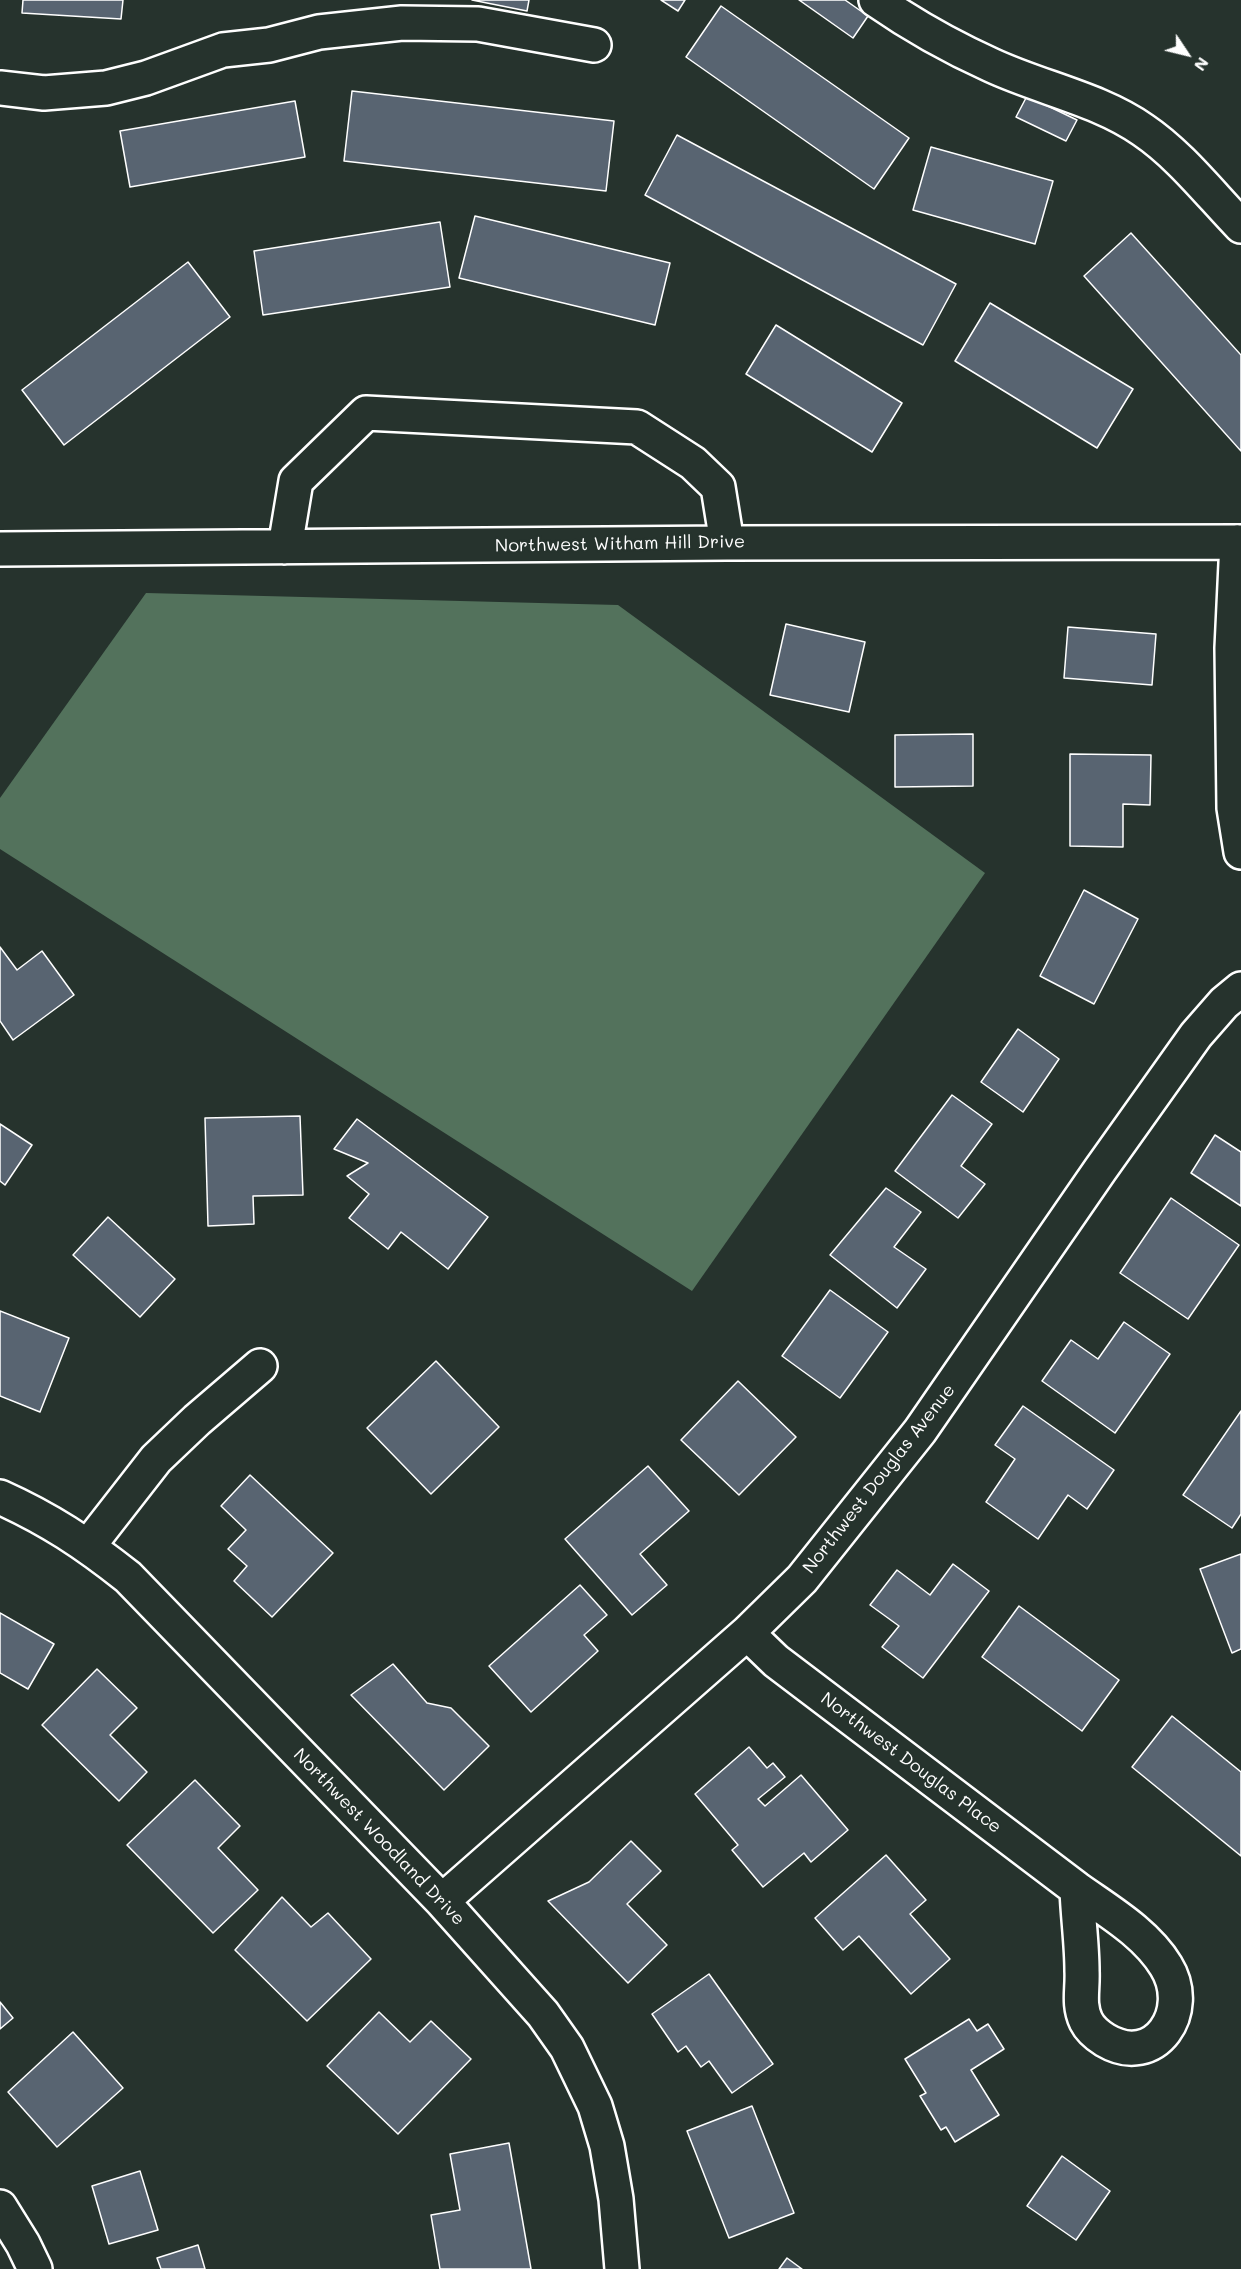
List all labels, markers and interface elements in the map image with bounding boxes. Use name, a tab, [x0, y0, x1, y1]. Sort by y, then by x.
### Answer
north arrow	[1157, 24, 1217, 84]
text: N	[1190, 54, 1214, 76]
street label: Northwest Witham Hill Drive	[495, 531, 745, 557]
street label: Northwest Douglas Avenue	[798, 1380, 960, 1578]
street label: Northwest Douglas Place	[816, 1688, 1006, 1838]
street label: Northwest Woodland Drive	[289, 1744, 469, 1930]

